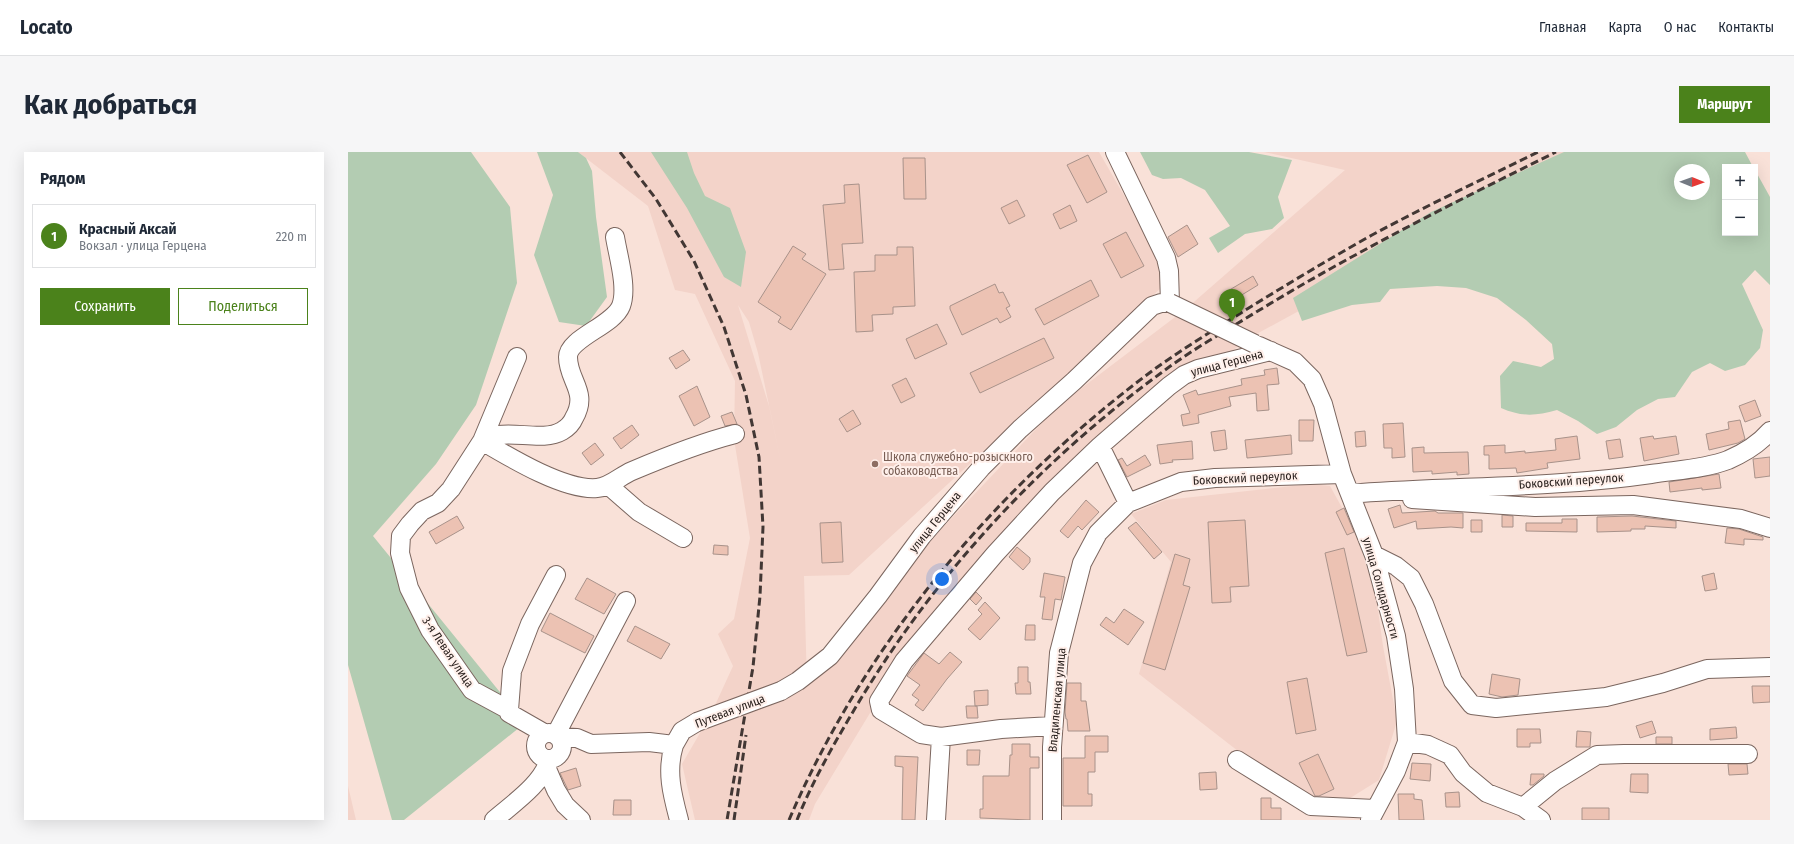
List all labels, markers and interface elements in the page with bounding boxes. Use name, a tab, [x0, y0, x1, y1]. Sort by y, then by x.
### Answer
text: Locato	[20, 16, 73, 39]
text: Главная	[1539, 19, 1586, 36]
text: Карта	[1608, 19, 1642, 36]
text: О нас	[1664, 19, 1696, 36]
text: Контакты	[1718, 19, 1774, 36]
button: Маршрут	[1679, 86, 1770, 123]
text: Как добраться	[24, 88, 197, 121]
north arrow	[1674, 164, 1710, 200]
map controls	[1722, 164, 1758, 236]
button: +	[1722, 164, 1758, 200]
text: Рядом	[40, 168, 85, 189]
button: −	[1722, 200, 1758, 236]
text: Красный Аксай	[79, 220, 177, 238]
text: 1	[51, 229, 57, 244]
text: 220 m	[276, 229, 307, 244]
text: Вокзал · улица Герцена	[79, 238, 207, 253]
button: Сохранить	[40, 288, 170, 325]
button: Поделиться	[178, 288, 308, 325]
pin: 1	[1219, 289, 1245, 322]
street label: улица Герцена	[1189, 347, 1265, 379]
place label: Школа служебно-розыскного собаководства	[883, 450, 1033, 478]
marker: Школа служебно-розыскного собаководства	[870, 459, 880, 469]
street label: Боковский переулок	[1192, 468, 1298, 488]
street label: Боковский переулок	[1518, 470, 1624, 492]
street label: улица Герцена	[906, 489, 964, 555]
street label: улица Солидарности	[1360, 536, 1402, 640]
your location	[932, 569, 952, 589]
street label: 3-я Левая улица	[419, 614, 477, 690]
street label: Владиленская улица	[1045, 647, 1069, 753]
street label: Путевая улица	[693, 691, 767, 731]

